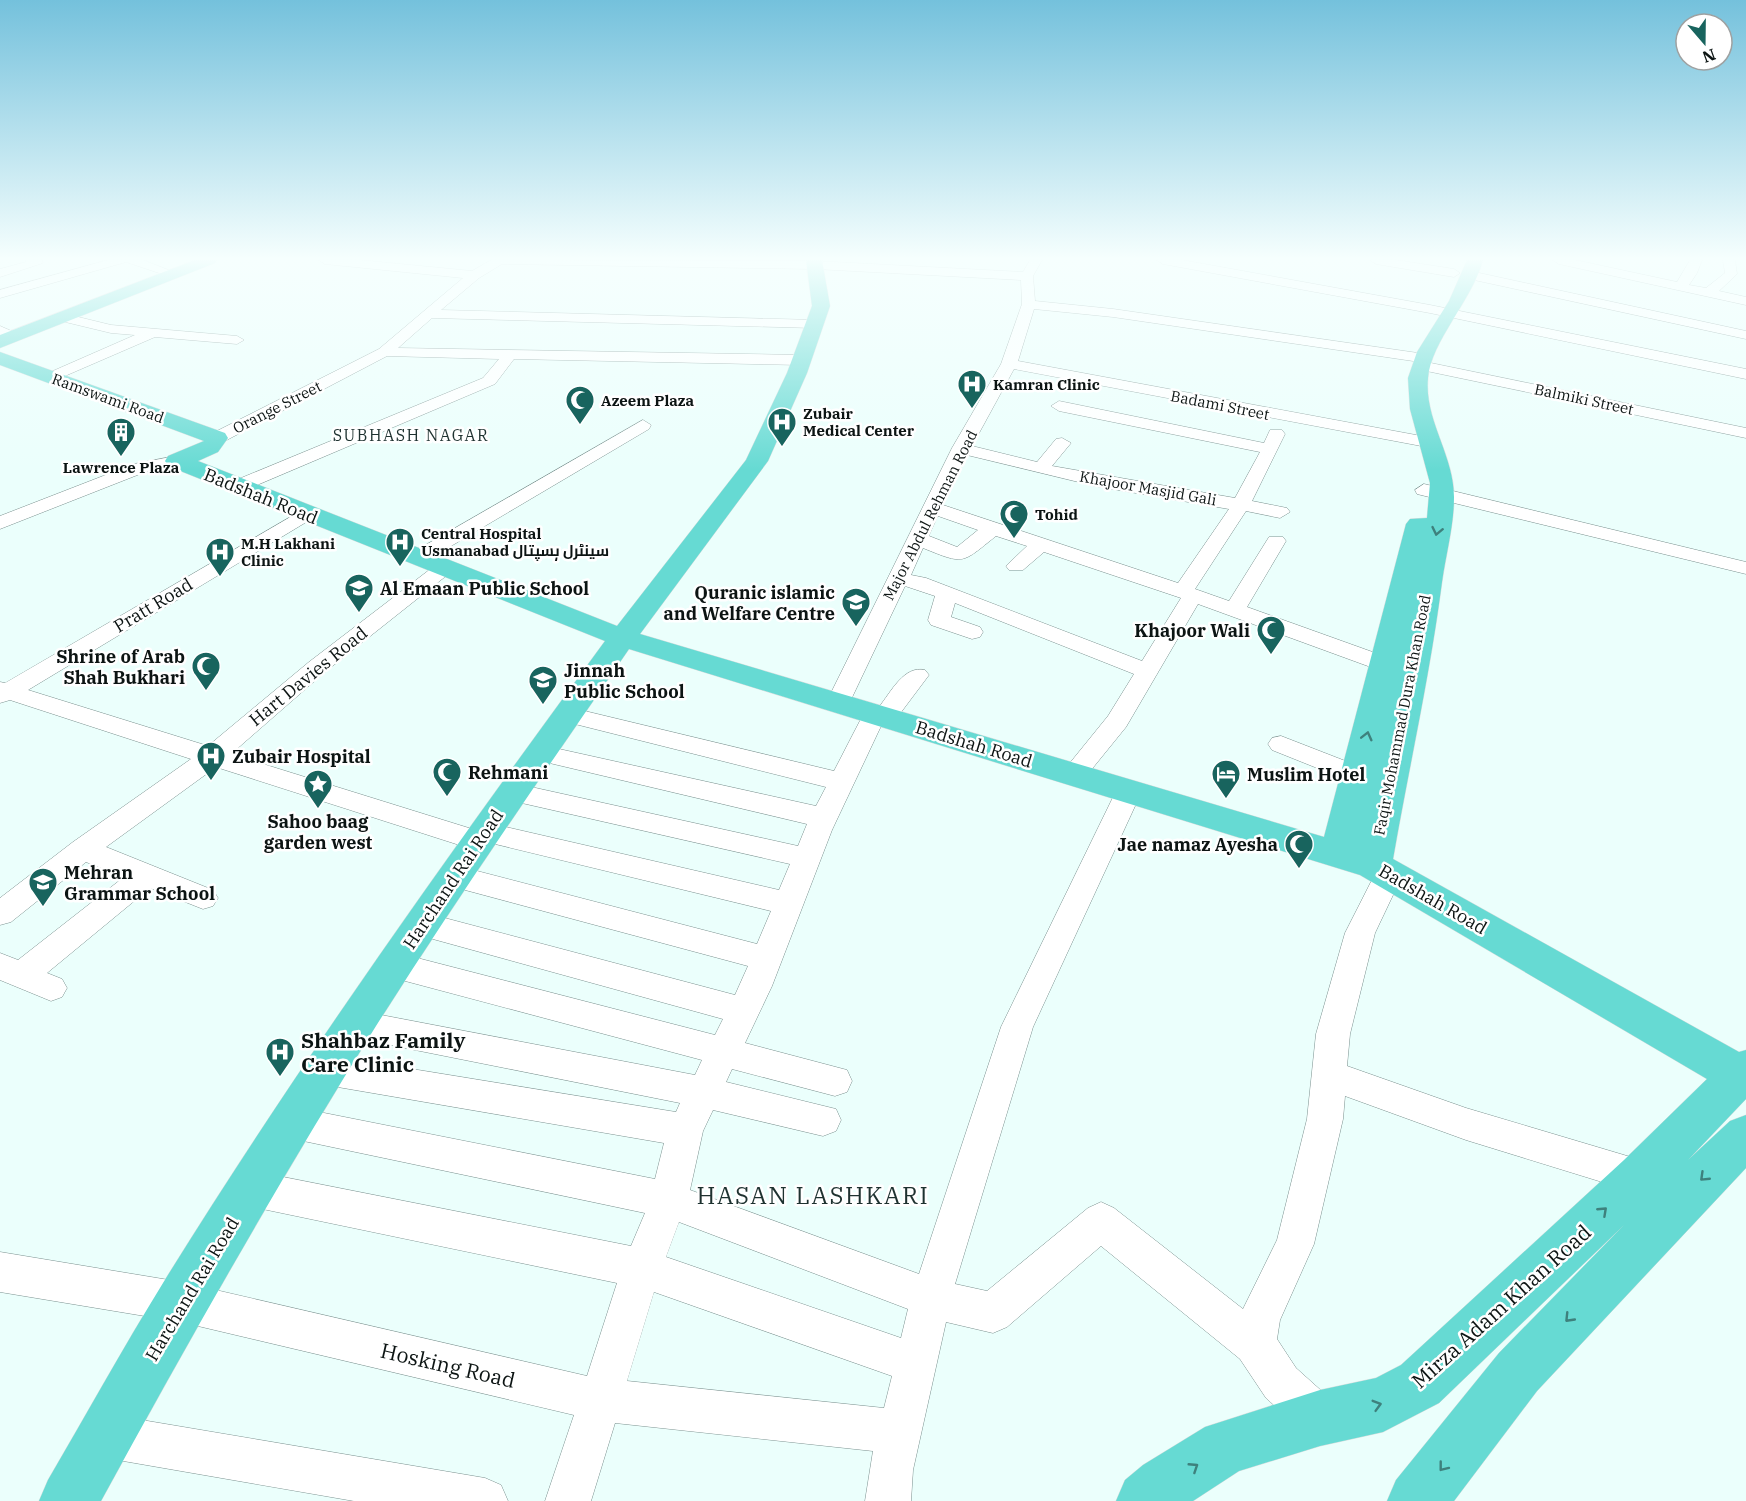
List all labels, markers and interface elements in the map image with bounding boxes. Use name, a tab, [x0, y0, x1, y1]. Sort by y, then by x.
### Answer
north arrow	[1674, 12, 1734, 72]
text: N	[1700, 45, 1718, 68]
hospital icon: Kamran Clinic	[956, 368, 988, 410]
street label: Ramswami Road	[49, 369, 167, 427]
place label: Kamran Clinic	[993, 375, 1100, 394]
street label: Orange Street	[230, 377, 324, 437]
street label: Balmiki Street	[1533, 379, 1635, 419]
mosque icon: Azeem Plaza	[564, 384, 596, 426]
street label: Badami Street	[1169, 386, 1271, 424]
place label: Azeem Plaza	[601, 391, 695, 410]
place label: Zubair Medical Center	[803, 404, 915, 440]
hospital icon: Zubair Medical Center	[766, 406, 798, 448]
building icon: Lawrence Plaza	[105, 416, 137, 458]
district label: SUBHASH NAGAR	[333, 425, 489, 445]
street label: Major Abdul Rehman Road	[879, 427, 981, 603]
place label: Lawrence Plaza	[63, 458, 180, 477]
street label: Badshah Road	[201, 463, 321, 529]
street label: Khajoor Masjid Gali	[1078, 467, 1218, 509]
mosque icon: Tohid	[998, 498, 1030, 540]
place label: Tohid	[1035, 505, 1078, 524]
place label: Central Hospital Usmanabad سینٹرل ہسپتال	[421, 524, 609, 561]
hospital icon: Central Hospital Usmanabad سینٹرل ہسپتال	[384, 526, 416, 568]
one-way arrow	[1431, 526, 1444, 536]
place label: M.H Lakhani Clinic	[241, 534, 335, 570]
hospital icon: M.H Lakhani Clinic	[204, 536, 236, 578]
street label: Pratt Road	[109, 572, 197, 638]
school or university icon: Al Emaan Public School	[343, 572, 375, 614]
place label: Al Emaan Public School	[380, 577, 589, 600]
place label: Quranic islamic and Welfare Centre	[664, 581, 835, 625]
school or university icon: Quranic islamic and Welfare Centre	[840, 586, 872, 628]
street label: Faqir Mohammad Dura Khan Road	[1369, 593, 1435, 837]
mosque icon: Khajoor Wali	[1255, 614, 1287, 656]
place label: Khajoor Wali	[1134, 619, 1250, 642]
street label: Hart Davies Road	[244, 621, 372, 731]
place label: Shrine of Arab Shah Bukhari	[56, 645, 185, 689]
mosque icon: Shrine of Arab Shah Bukhari	[190, 650, 222, 692]
place label: Jinnah Public School	[564, 659, 685, 703]
school or university icon: Jinnah Public School	[527, 664, 559, 706]
street label: Badshah Road	[913, 715, 1035, 773]
one-way arrow	[1359, 731, 1372, 741]
hospital icon: Zubair Hospital	[195, 740, 227, 782]
place label: Zubair Hospital	[232, 745, 371, 768]
mosque icon: Rehmani	[431, 756, 463, 798]
hotel icon: Muslim Hotel	[1210, 758, 1242, 800]
place label: Rehmani	[468, 761, 548, 784]
place label: Muslim Hotel	[1247, 763, 1365, 786]
place icon: Sahoo baag garden west	[302, 768, 334, 810]
street label: Harchand Rai Road	[398, 805, 508, 953]
place label: Sahoo baag garden west	[264, 810, 372, 854]
mosque icon: Jae namaz Ayesha	[1283, 828, 1315, 870]
place label: Jae namaz Ayesha	[1118, 833, 1278, 856]
street label: Badshah Road	[1375, 859, 1491, 939]
place label: Mehran Grammar School	[64, 861, 215, 905]
school or university icon: Mehran Grammar School	[27, 866, 59, 908]
place label: Shahbaz Family Care Clinic	[301, 1026, 465, 1078]
hospital icon: Shahbaz Family Care Clinic	[264, 1036, 296, 1078]
one-way arrow	[1700, 1170, 1710, 1181]
district label: HASAN LASHKARI	[697, 1179, 929, 1211]
one-way arrow	[1596, 1208, 1607, 1219]
street label: Harchand Rai Road	[140, 1213, 244, 1365]
street label: Mirza Adam Khan Road	[1405, 1218, 1597, 1394]
one-way arrow	[1565, 1311, 1576, 1321]
street label: Hosking Road	[378, 1336, 518, 1394]
one-way arrow	[1371, 1400, 1382, 1412]
one-way arrow	[1440, 1460, 1451, 1471]
one-way arrow	[1188, 1462, 1198, 1474]

